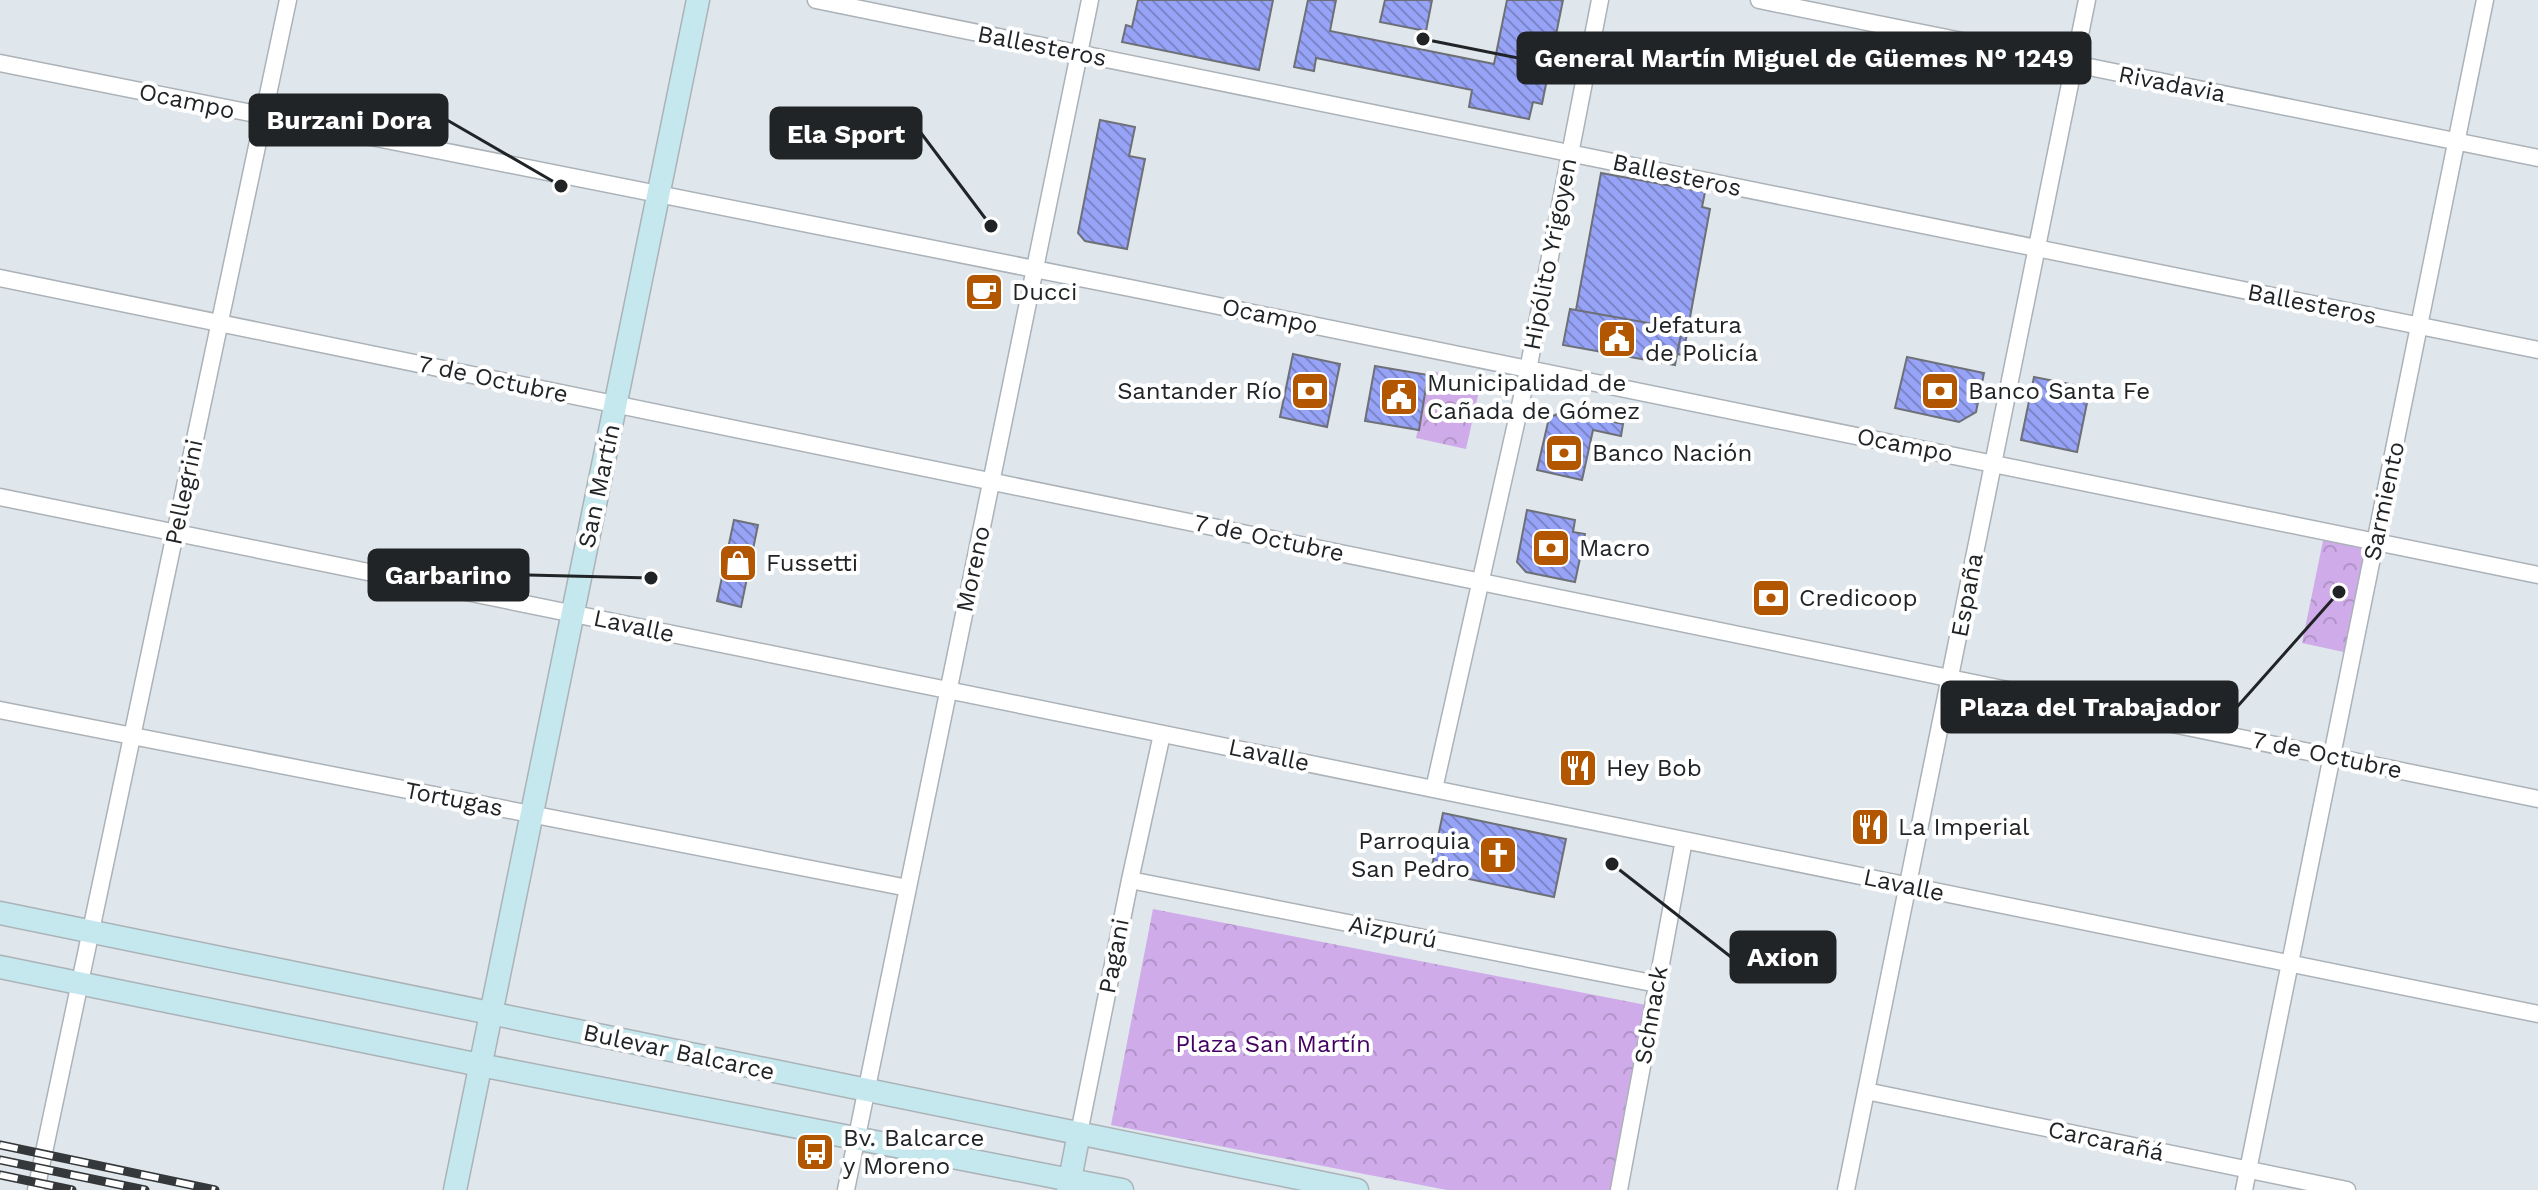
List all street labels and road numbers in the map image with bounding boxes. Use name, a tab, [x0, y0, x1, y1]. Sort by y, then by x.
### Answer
street label: Ballesteros	[975, 20, 1109, 72]
street label: Rivadavia	[2116, 60, 2228, 108]
street label: Ocampo	[137, 77, 237, 125]
street label: Ballesteros	[1610, 148, 1744, 202]
street label: Hipólito Yrigoyen	[1518, 155, 1582, 353]
street label: Ballesteros	[2245, 278, 2379, 330]
street label: Ocampo	[1220, 292, 1320, 340]
street label: 7 de Octubre	[415, 349, 571, 409]
street label: San Martín	[572, 421, 626, 551]
street label: Ocampo	[1855, 422, 1955, 468]
street label: Pellegrini	[159, 437, 209, 547]
street label: Sarmiento	[2358, 439, 2410, 563]
street label: 7 de Octubre	[1191, 508, 1347, 568]
street label: Moreno	[950, 523, 996, 615]
street label: España	[1945, 551, 1989, 639]
street label: Lavalle	[591, 604, 677, 648]
street label: 7 de Octubre	[2249, 725, 2405, 785]
street label: Lavalle	[1226, 733, 1312, 777]
street label: Tortugas	[403, 776, 505, 822]
street label: Lavalle	[1861, 863, 1947, 907]
street label: Aizpurú	[1346, 910, 1440, 954]
street label: Pagani	[1093, 916, 1135, 996]
street label: Schnack	[1629, 963, 1673, 1066]
street label: Bulevar Balcarce	[581, 1018, 777, 1086]
street label: Carcarañá	[2045, 1115, 2167, 1167]

